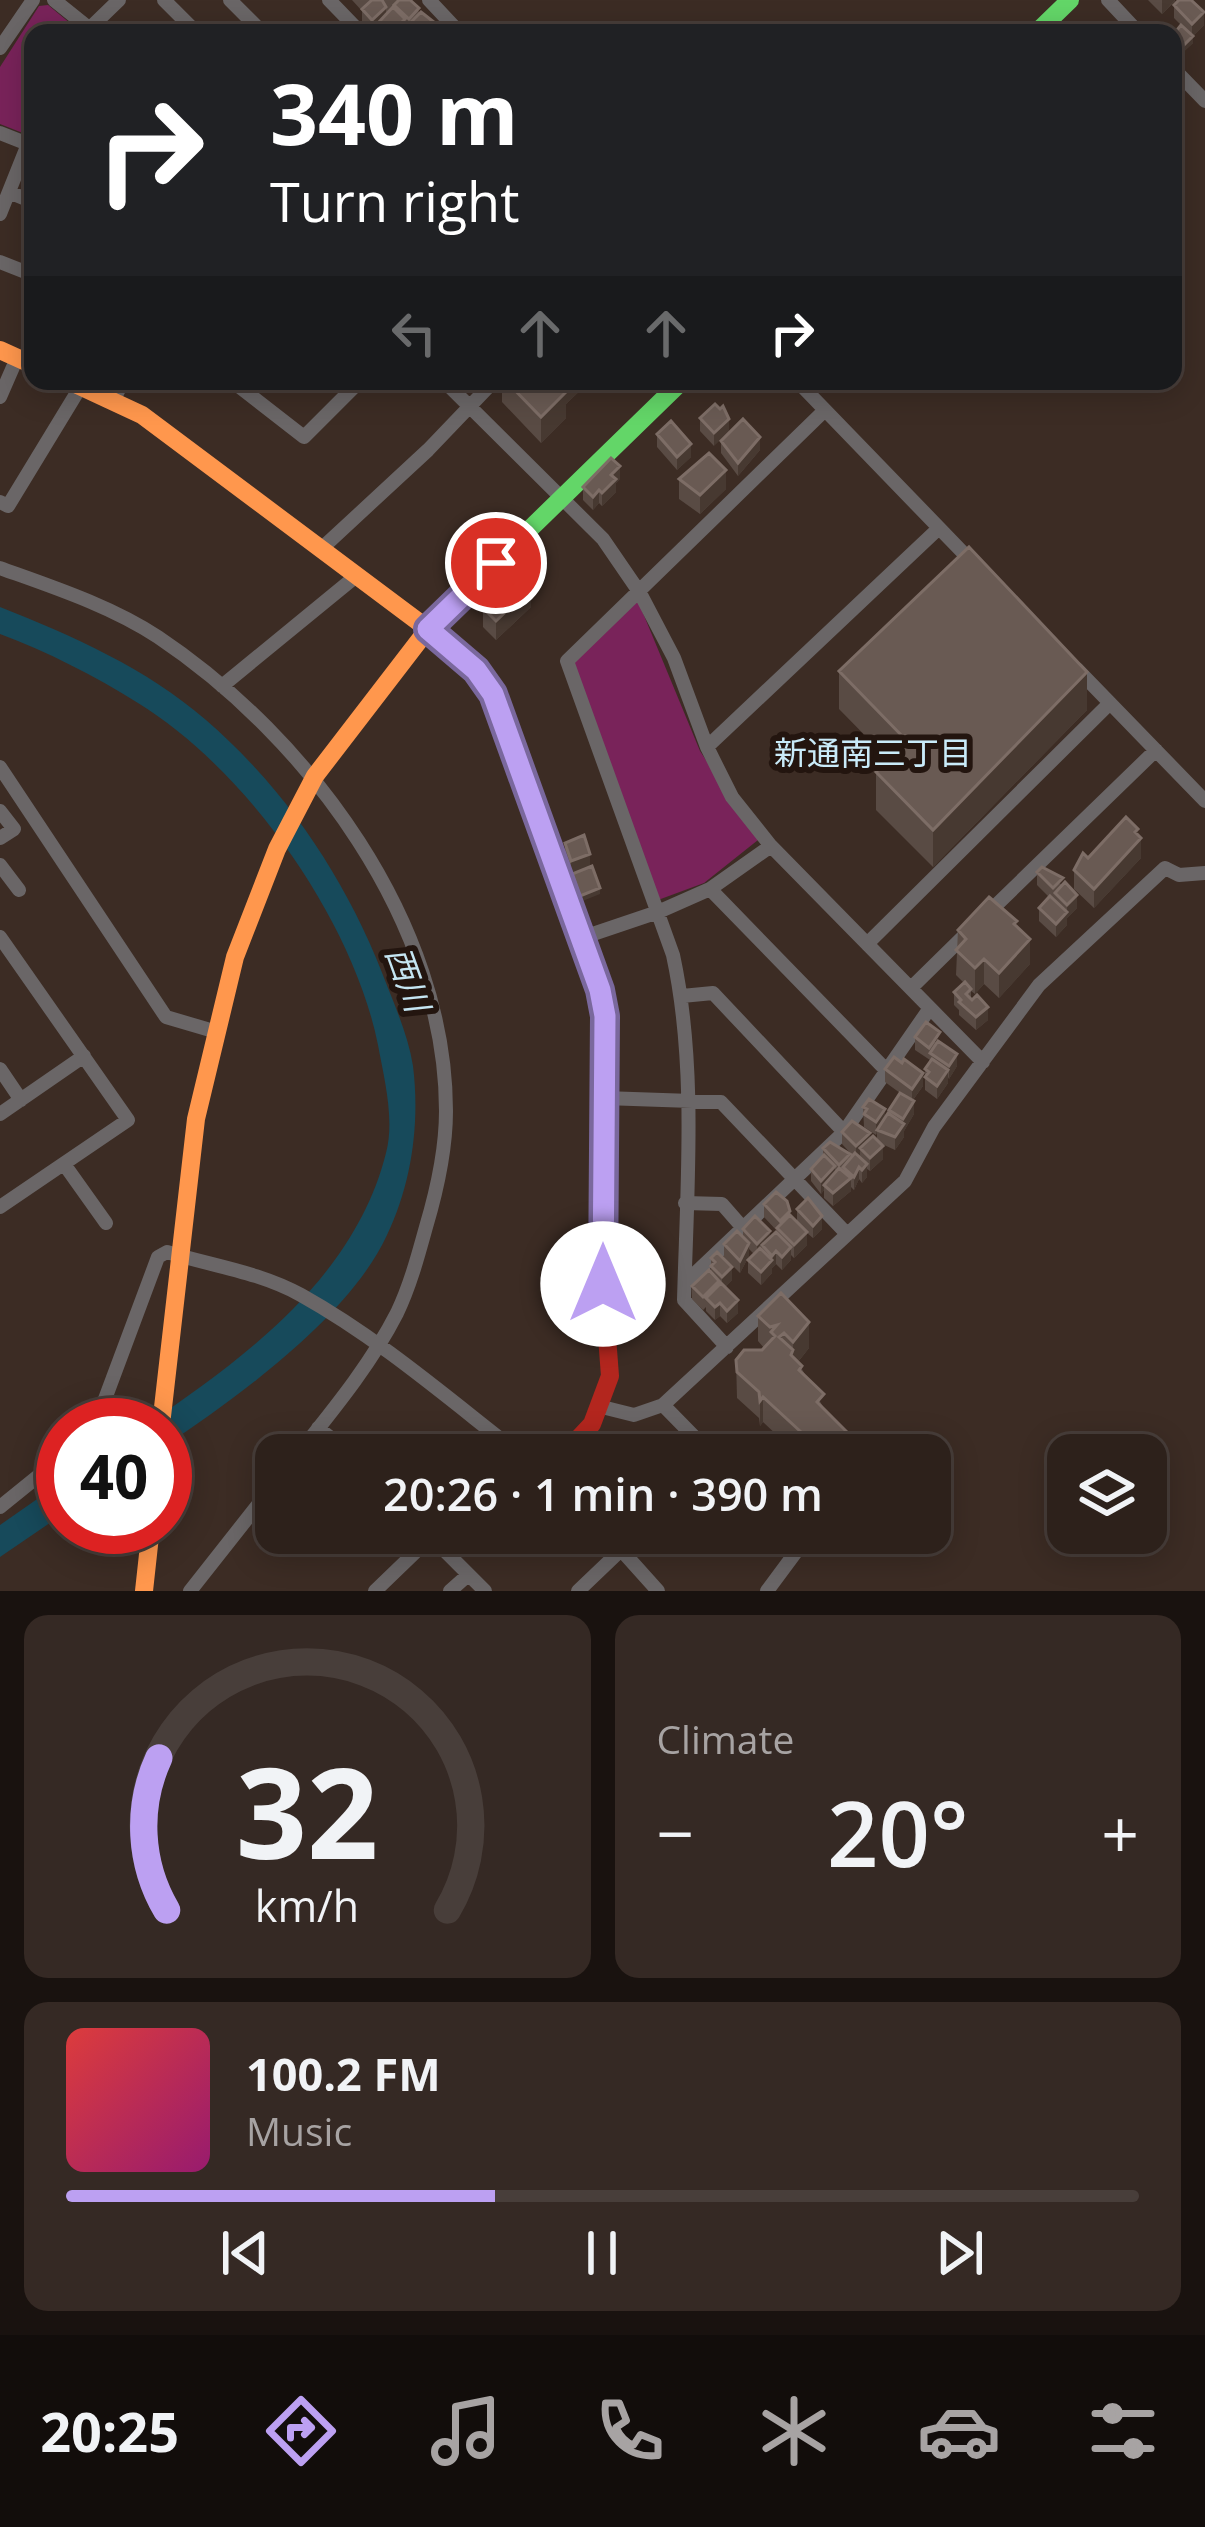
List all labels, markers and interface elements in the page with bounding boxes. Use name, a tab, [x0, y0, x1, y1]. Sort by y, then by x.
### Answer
text: 340 m	[270, 55, 518, 170]
icon: right	[72, 72, 228, 228]
text: Turn right	[270, 164, 519, 238]
icon: left	[381, 300, 447, 366]
icon: ahead	[507, 300, 573, 366]
icon: ahead	[633, 300, 699, 366]
icon: right	[759, 300, 825, 366]
pin	[445, 512, 547, 614]
icon: arrive	[463, 530, 529, 596]
district label: 新通南三丁目	[774, 730, 972, 775]
water label: 西川	[376, 940, 442, 1020]
position arrow	[540, 1221, 666, 1347]
speed limit sign: 40	[36, 1398, 192, 1554]
map controls	[1047, 1434, 1167, 1554]
button: layers	[1047, 1434, 1167, 1554]
text: 20:26 · 1 min · 390 m	[383, 1463, 823, 1524]
text: Climate	[657, 1712, 794, 1765]
text: 32	[236, 1726, 379, 1896]
text: 20°	[827, 1771, 968, 1893]
text: −	[657, 1787, 694, 1877]
text: +	[1101, 1787, 1139, 1877]
text: km/h	[255, 1875, 359, 1934]
text: 100.2 FM	[246, 2043, 441, 2104]
text: Music	[246, 2104, 352, 2157]
icon: previous	[212, 2220, 278, 2286]
icon: pause	[569, 2220, 635, 2286]
icon: next	[927, 2220, 993, 2286]
icon: directions	[259, 2389, 343, 2473]
icon: music	[424, 2389, 508, 2473]
icon: phone	[588, 2389, 672, 2473]
icon: climate	[752, 2389, 836, 2473]
icon: car	[917, 2389, 1001, 2473]
icon: filters	[1081, 2389, 1165, 2473]
text: 20:25	[40, 2394, 179, 2468]

